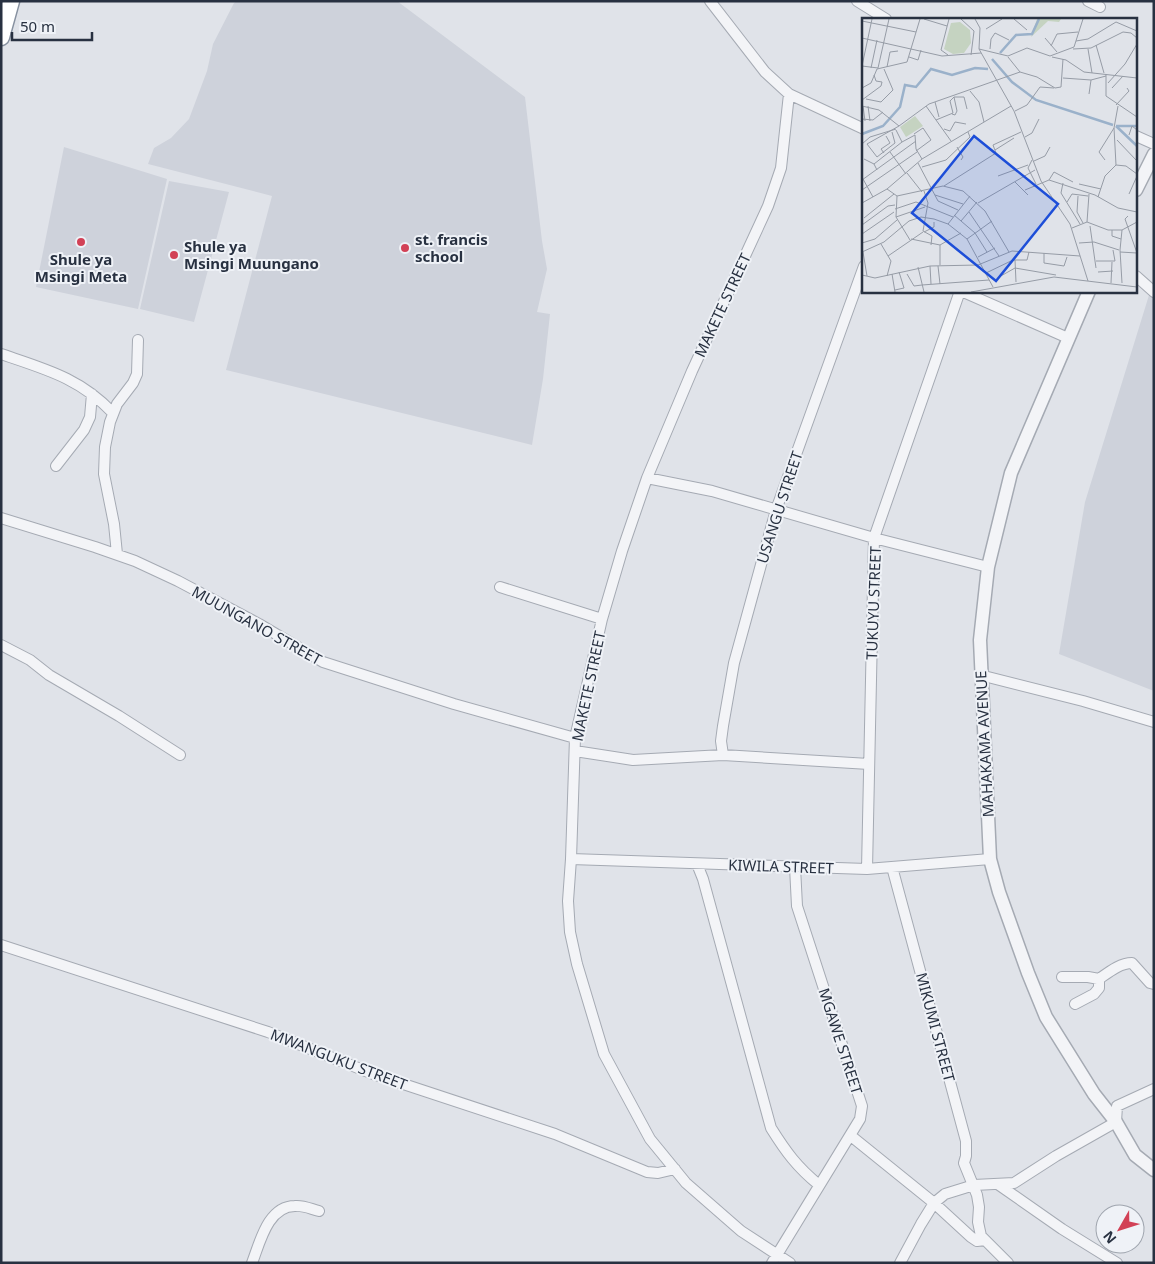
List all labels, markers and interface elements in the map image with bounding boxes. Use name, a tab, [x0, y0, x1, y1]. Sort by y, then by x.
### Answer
scale bar	[12, 10, 92, 42]
text: 50 m	[20, 16, 55, 36]
inset map	[862, 18, 1138, 292]
place label: st. francis school	[415, 229, 488, 266]
marker: Shule ya Msingi Meta	[75, 236, 87, 248]
place label: Shule ya Msingi Muungano	[184, 236, 319, 273]
marker: st. francis school	[399, 242, 411, 254]
place label: Shule ya Msingi Meta	[35, 249, 127, 286]
marker: Shule ya Msingi Muungano	[168, 249, 180, 261]
street label: MAKETE STREET	[689, 249, 755, 360]
street label: USANGU STREET	[751, 448, 807, 566]
street label: TUKUYU STREET	[861, 545, 885, 660]
street label: MUUNGANO STREET	[189, 581, 326, 669]
street label: MAKETE STREET	[567, 628, 610, 743]
street label: MAHAKAMA AVENUE	[970, 670, 998, 818]
street label: KIWILA STREET	[728, 854, 835, 878]
street label: MIKUMI STREET	[912, 970, 960, 1085]
street label: MGAWE STREET	[814, 985, 868, 1097]
street label: MWANGUKU STREET	[268, 1024, 411, 1095]
north arrow	[1095, 1204, 1145, 1254]
text: N	[1099, 1227, 1120, 1248]

